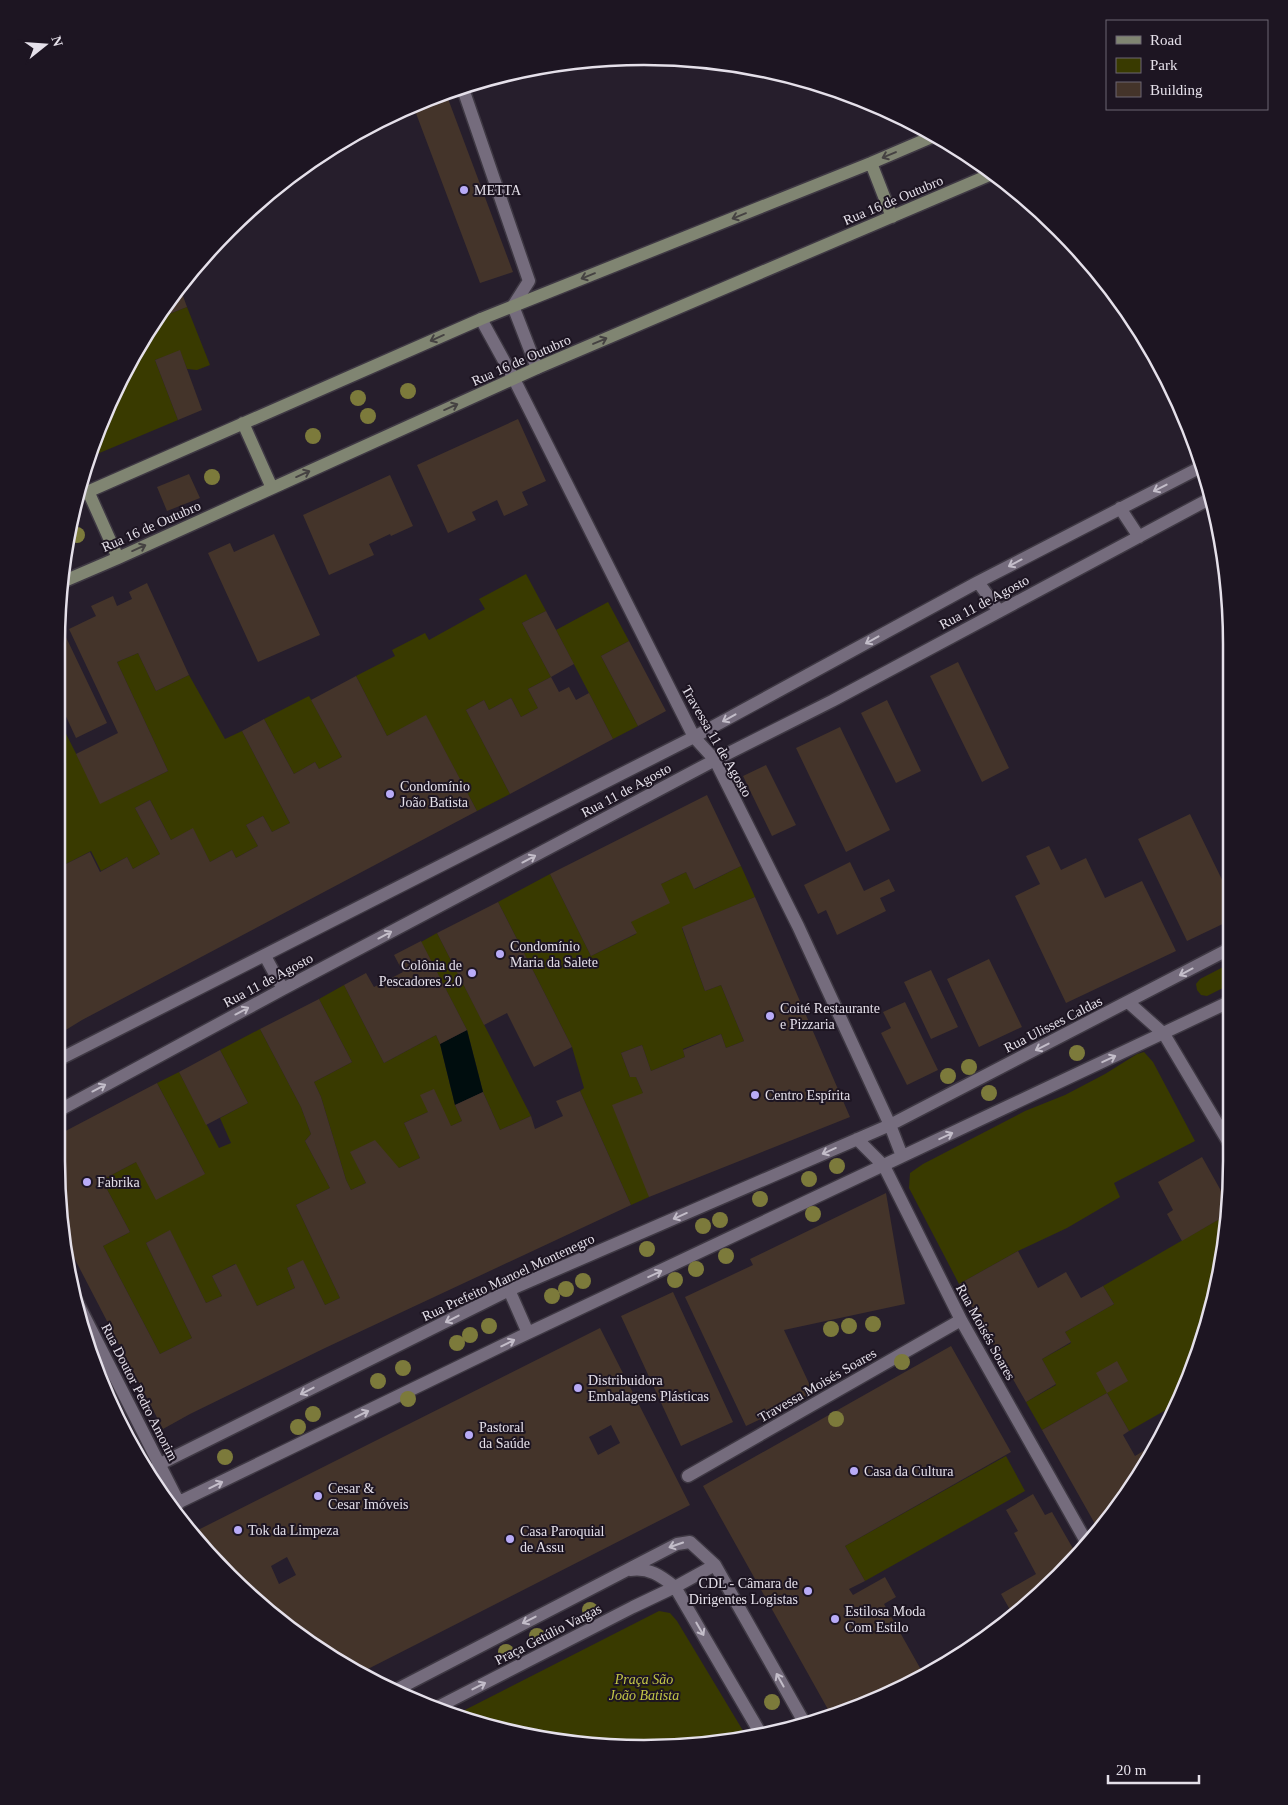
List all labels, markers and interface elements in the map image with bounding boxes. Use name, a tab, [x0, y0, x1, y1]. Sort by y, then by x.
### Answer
north arrow	[20, 20, 70, 70]
legend	[1106, 20, 1268, 110]
text: Road	[1150, 32, 1182, 48]
text: N	[48, 34, 66, 48]
text: Park	[1150, 57, 1178, 73]
text: Building	[1150, 82, 1203, 98]
one-way arrow	[882, 151, 897, 160]
street label: Rua 16 de Outubro	[841, 173, 945, 228]
place label: METTA	[474, 183, 522, 198]
marker: METTA	[458, 184, 470, 196]
one-way arrow	[732, 211, 747, 221]
one-way arrow	[581, 272, 596, 281]
street label: Rua 16 de Outubro	[469, 332, 573, 389]
one-way arrow	[430, 333, 445, 343]
one-way arrow	[592, 336, 607, 346]
one-way arrow	[443, 402, 458, 411]
one-way arrow	[295, 469, 310, 479]
one-way arrow	[1152, 483, 1167, 493]
street label: Rua 16 de Outubro	[99, 498, 203, 555]
one-way arrow	[131, 543, 146, 553]
one-way arrow	[1008, 558, 1023, 568]
street label: Rua 11 de Agosto	[937, 572, 1032, 632]
one-way arrow	[865, 635, 880, 645]
street label: Travessa 11 de Agosto	[679, 683, 755, 800]
one-way arrow	[723, 713, 737, 723]
street label: Rua 11 de Agosto	[579, 760, 674, 820]
place label: Condomínio João Batista	[400, 779, 470, 810]
marker: Condomínio João Batista	[384, 788, 396, 800]
one-way arrow	[521, 854, 536, 863]
one-way arrow	[378, 930, 393, 940]
place label: Condomínio Maria da Salete	[510, 939, 598, 970]
marker: Condomínio Maria da Salete	[494, 948, 506, 960]
street label: Rua 11 de Agosto	[221, 950, 316, 1010]
place label: Colônia de Pescadores 2.0	[379, 958, 462, 989]
marker: Colônia de Pescadores 2.0	[466, 967, 478, 979]
one-way arrow	[1179, 968, 1194, 977]
street label: Rua Ulisses Caldas	[1002, 993, 1105, 1056]
place label: Coité Restaurante e Pizzaria	[780, 1001, 880, 1032]
one-way arrow	[234, 1006, 249, 1015]
marker: Coité Restaurante e Pizzaria	[764, 1010, 776, 1022]
one-way arrow	[1034, 1042, 1049, 1052]
one-way arrow	[1101, 1054, 1116, 1064]
one-way arrow	[91, 1083, 106, 1093]
place label: Centro Espírita	[765, 1088, 851, 1103]
marker: Centro Espírita	[749, 1089, 761, 1101]
one-way arrow	[938, 1130, 953, 1140]
one-way arrow	[822, 1146, 837, 1156]
place label: Fabrika	[97, 1175, 141, 1190]
marker: Fabrika	[81, 1176, 93, 1188]
one-way arrow	[673, 1211, 688, 1221]
street label: Rua Prefeito Manoel Montenegro	[420, 1231, 597, 1324]
one-way arrow	[647, 1269, 662, 1278]
street label: Rua Moisés Soares	[953, 1282, 1018, 1383]
one-way arrow	[445, 1315, 460, 1324]
street label: Rua Doutor Pedro Amorim	[98, 1321, 181, 1463]
one-way arrow	[500, 1338, 515, 1347]
street label: Travessa Moisés Soares	[755, 1345, 879, 1425]
place label: Distribuidora Embalagens Plásticas	[588, 1373, 709, 1404]
marker: Distribuidora Embalagens Plásticas	[572, 1382, 584, 1394]
one-way arrow	[299, 1386, 314, 1396]
one-way arrow	[354, 1409, 369, 1418]
place label: Pastoral da Saúde	[479, 1420, 530, 1451]
marker: Pastoral da Saúde	[463, 1429, 475, 1441]
place label: Casa da Cultura	[864, 1464, 954, 1479]
marker: Casa da Cultura	[848, 1465, 860, 1477]
one-way arrow	[208, 1480, 223, 1490]
place label: Cesar & Cesar Imóveis	[328, 1481, 408, 1512]
marker: Cesar & Cesar Imóveis	[312, 1490, 324, 1502]
place label: Tok da Limpeza	[248, 1523, 340, 1538]
marker: Tok da Limpeza	[232, 1524, 244, 1536]
place label: Casa Paroquial de Assu	[520, 1524, 604, 1555]
marker: Casa Paroquial de Assu	[504, 1533, 516, 1545]
one-way arrow	[669, 1541, 685, 1550]
place label: CDL - Câmara de Dirigentes Logistas	[689, 1576, 798, 1607]
marker: CDL - Câmara de Dirigentes Logistas	[802, 1585, 814, 1597]
street label: Praça Getúlio Vargas	[492, 1601, 604, 1668]
place label: Estilosa Moda Com Estilo	[845, 1604, 926, 1635]
marker: Estilosa Moda Com Estilo	[829, 1613, 841, 1625]
one-way arrow	[522, 1616, 537, 1625]
one-way arrow	[695, 1622, 705, 1636]
park label: Praça São João Batista	[609, 1672, 679, 1703]
one-way arrow	[774, 1673, 784, 1687]
one-way arrow	[471, 1681, 486, 1690]
scale bar	[1108, 1752, 1199, 1784]
text: 20 m	[1116, 1762, 1147, 1778]

